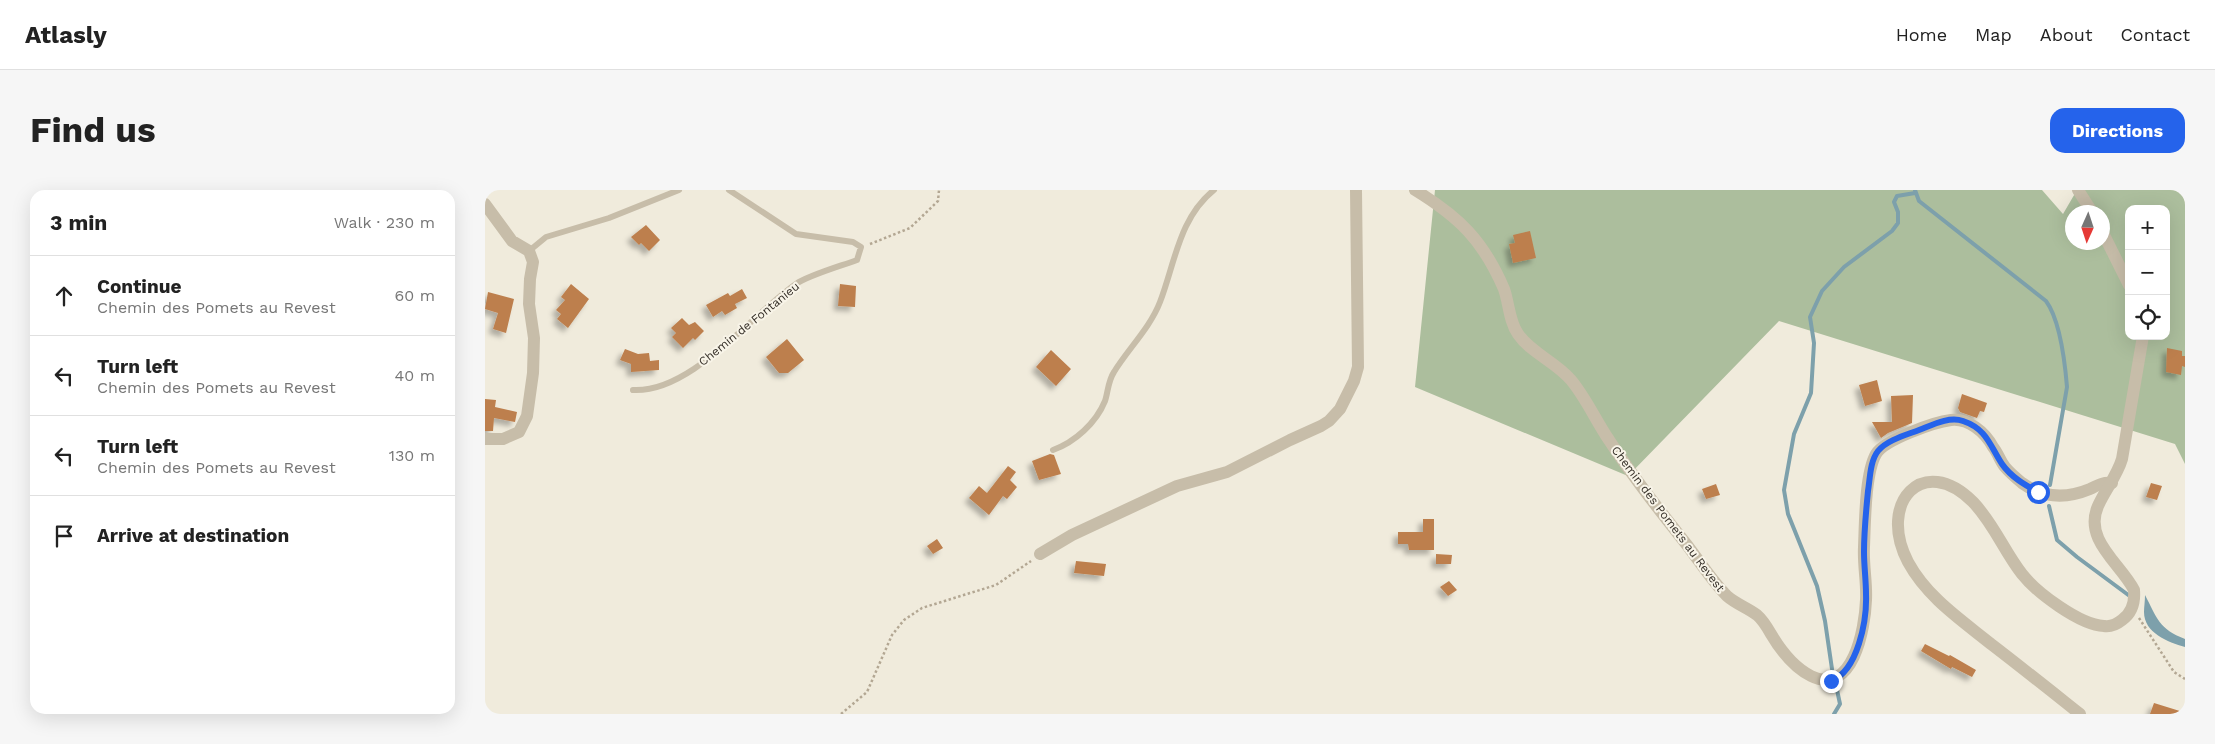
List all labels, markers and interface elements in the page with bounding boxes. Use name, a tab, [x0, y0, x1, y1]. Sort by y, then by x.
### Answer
text: Atlasly	[25, 21, 107, 49]
text: Home	[1896, 24, 1947, 45]
text: Map	[1975, 24, 2012, 45]
text: About	[2040, 24, 2092, 45]
text: Contact	[2120, 24, 2190, 45]
button: Directions	[2050, 108, 2185, 153]
text: Find us	[30, 109, 156, 151]
north arrow	[2065, 205, 2110, 250]
map controls	[2125, 205, 2170, 340]
button: +	[2125, 205, 2170, 250]
text: 3 min	[50, 210, 107, 235]
text: Walk · 230 m	[334, 213, 435, 232]
button: −	[2125, 250, 2170, 295]
text: Continue	[97, 275, 181, 298]
street label: Chemin de Fontanieu	[696, 279, 802, 369]
icon: ahead	[50, 282, 78, 310]
text: 60 m	[395, 286, 435, 305]
button: locate	[2125, 295, 2170, 340]
text: Chemin des Pomets au Revest	[97, 298, 336, 317]
text: Turn left	[97, 355, 178, 378]
icon: left	[50, 362, 78, 390]
text: 40 m	[395, 366, 435, 385]
text: Chemin des Pomets au Revest	[97, 378, 336, 397]
text: Turn left	[97, 435, 178, 458]
icon: left	[50, 442, 78, 470]
street label: Chemin des Pomets au Revest	[1609, 443, 1727, 595]
text: 130 m	[389, 446, 435, 465]
text: Chemin des Pomets au Revest	[97, 458, 336, 477]
route start	[2027, 481, 2050, 504]
icon: arrive	[50, 522, 78, 550]
text: Arrive at destination	[97, 524, 289, 547]
route end	[1820, 670, 1843, 693]

